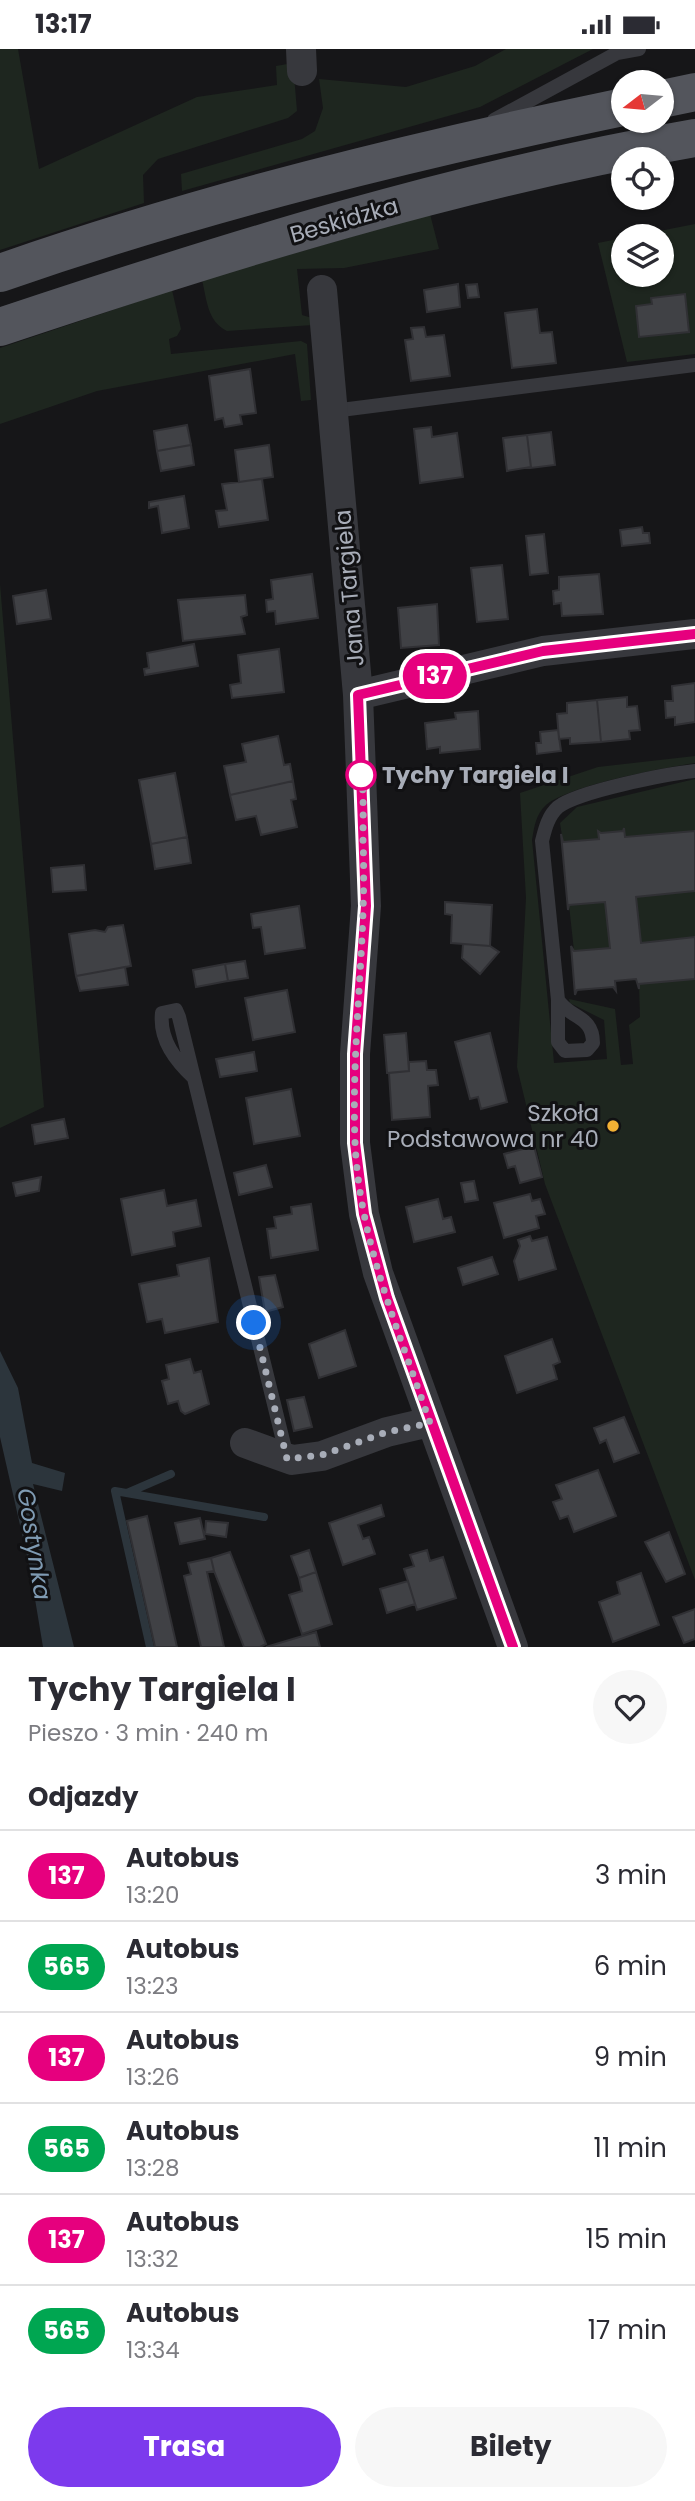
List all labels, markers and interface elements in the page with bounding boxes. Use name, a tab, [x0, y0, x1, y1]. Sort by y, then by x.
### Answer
text: 13:17	[35, 6, 92, 42]
north arrow	[611, 70, 674, 133]
map controls	[611, 70, 674, 287]
button: locate	[611, 147, 674, 210]
street label: Beskidzka	[286, 189, 402, 251]
button: layers	[611, 224, 674, 287]
street label: Jana Targiela	[326, 508, 372, 668]
line badge: 137	[395, 653, 475, 699]
text: 137	[417, 659, 453, 692]
place label: Tychy Targiela I	[382, 759, 569, 791]
marker: Tychy Targiela I	[346, 760, 376, 790]
place label: Szkoła Podstawowa nr 40	[387, 1097, 599, 1155]
marker: Szkoła Podstawowa nr 40	[605, 1118, 621, 1134]
your location	[236, 1305, 271, 1340]
water label: Gostynka	[9, 1486, 60, 1602]
text: Tychy Targiela I	[28, 1666, 296, 1713]
button: heart	[593, 1670, 667, 1744]
text: Pieszo · 3 min · 240 m	[28, 1717, 268, 1749]
text: Odjazdy	[28, 1779, 138, 1815]
text: Autobus	[126, 1840, 240, 1876]
text: 3 min	[595, 1857, 667, 1893]
text: 137	[48, 1859, 85, 1892]
text: 13:20	[126, 1879, 179, 1911]
text: Autobus	[126, 1931, 240, 1967]
text: 6 min	[594, 1948, 667, 1984]
text: 565	[43, 1950, 90, 1983]
text: 13:23	[126, 1970, 179, 2002]
text: Autobus	[126, 2022, 240, 2058]
text: 9 min	[594, 2039, 667, 2075]
text: 137	[48, 2041, 85, 2074]
text: 13:26	[126, 2061, 180, 2093]
text: Autobus	[126, 2113, 240, 2149]
text: 11 min	[594, 2130, 667, 2166]
text: 565	[43, 2132, 90, 2165]
text: 13:28	[126, 2152, 180, 2184]
text: Autobus	[126, 2204, 240, 2240]
text: 15 min	[586, 2221, 667, 2257]
text: 137	[48, 2223, 85, 2256]
text: 13:32	[126, 2243, 179, 2275]
text: Autobus	[126, 2295, 240, 2331]
text: 17 min	[588, 2312, 667, 2348]
text: 565	[43, 2314, 90, 2347]
text: 13:34	[126, 2334, 180, 2366]
button: Trasa	[28, 2407, 341, 2487]
button: Bilety	[355, 2407, 667, 2487]

